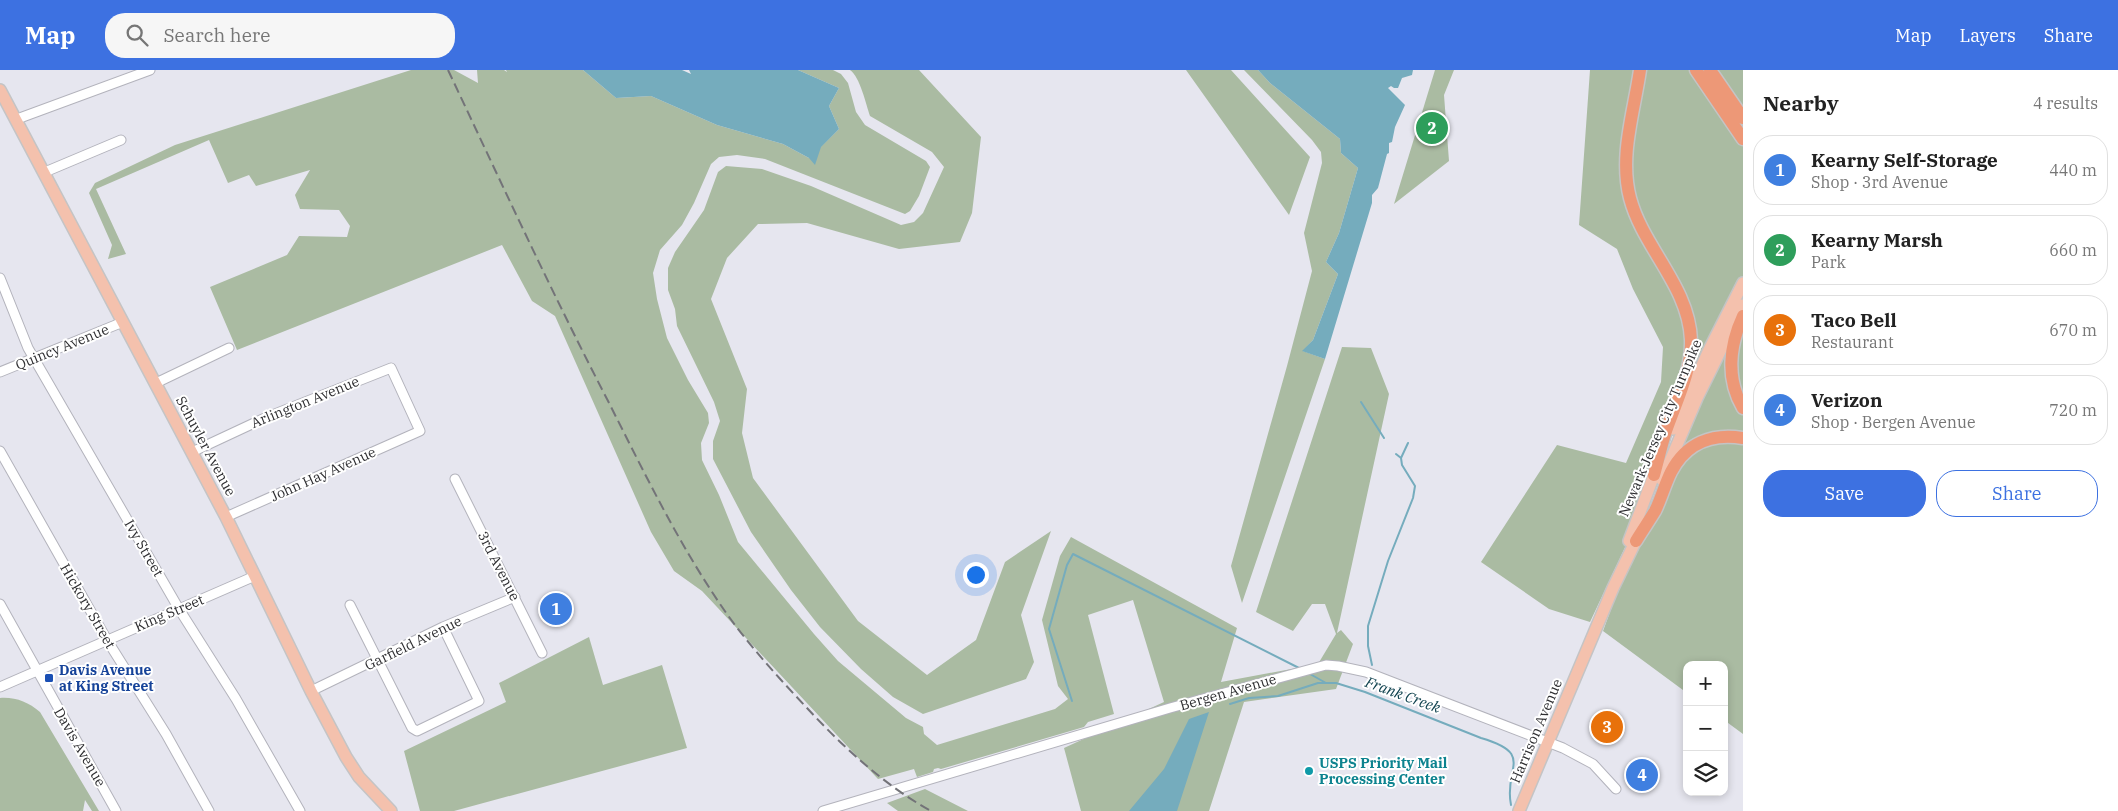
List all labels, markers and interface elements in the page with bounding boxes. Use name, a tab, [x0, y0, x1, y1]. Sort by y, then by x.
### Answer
search box	[105, 13, 455, 58]
text: Map	[25, 19, 75, 51]
icon: search	[123, 21, 151, 49]
text: Search here	[163, 23, 270, 47]
text: Map	[1895, 24, 1932, 47]
text: Layers	[1960, 24, 2016, 47]
text: Share	[2044, 24, 2093, 47]
text: Nearby	[1763, 89, 1839, 117]
text: 4 results	[2033, 93, 2098, 113]
pin: 2	[1416, 109, 1448, 147]
text: Kearny Self-Storage	[1811, 148, 1998, 172]
text: 1	[1775, 160, 1785, 180]
text: 440 m	[2049, 160, 2097, 180]
text: Shop · 3rd Avenue	[1811, 172, 1948, 192]
text: Kearny Marsh	[1811, 228, 1943, 252]
text: 2	[1775, 240, 1785, 260]
text: 660 m	[2049, 240, 2097, 260]
text: Park	[1811, 252, 1846, 272]
text: Taco Bell	[1811, 308, 1897, 332]
street label: Quincy Avenue	[13, 320, 111, 374]
text: 3	[1775, 320, 1785, 340]
text: 670 m	[2049, 320, 2097, 340]
text: Restaurant	[1811, 332, 1894, 352]
street label: Newark-Jersey City Turnpike	[1614, 337, 1706, 519]
street label: Arlington Avenue	[248, 372, 362, 432]
text: Verizon	[1811, 388, 1883, 412]
street label: Schuyler Avenue	[172, 393, 240, 499]
text: 4	[1775, 400, 1785, 420]
text: 720 m	[2049, 400, 2097, 420]
text: Shop · Bergen Avenue	[1811, 412, 1976, 432]
street label: John Hay Avenue	[267, 443, 379, 505]
button: Save	[1763, 470, 1926, 517]
button: Share	[1936, 470, 2098, 517]
street label: Ivy Street	[121, 516, 167, 580]
street label: 3rd Avenue	[474, 528, 524, 604]
street label: Hickory Street	[56, 560, 120, 652]
your location	[963, 562, 989, 588]
street label: King Street	[132, 590, 206, 636]
pin: 1	[540, 590, 572, 628]
street label: Garfield Avenue	[361, 612, 465, 674]
place label: Davis Avenue at King Street	[59, 661, 154, 695]
map controls	[1683, 661, 1728, 796]
button: +	[1683, 661, 1728, 706]
street label: Bergen Avenue	[1178, 670, 1278, 714]
marker: Davis Avenue at King Street	[43, 672, 55, 684]
water label: Frank Creek	[1362, 672, 1444, 717]
street label: Harrison Avenue	[1506, 676, 1566, 786]
street label: Davis Avenue	[50, 704, 110, 790]
button: −	[1683, 706, 1728, 751]
pin: 3	[1591, 708, 1623, 746]
button: layers	[1683, 751, 1728, 796]
place label: USPS Priority Mail Processing Center	[1319, 754, 1448, 788]
pin: 4	[1626, 756, 1658, 794]
marker: USPS Priority Mail Processing Center	[1303, 765, 1315, 777]

